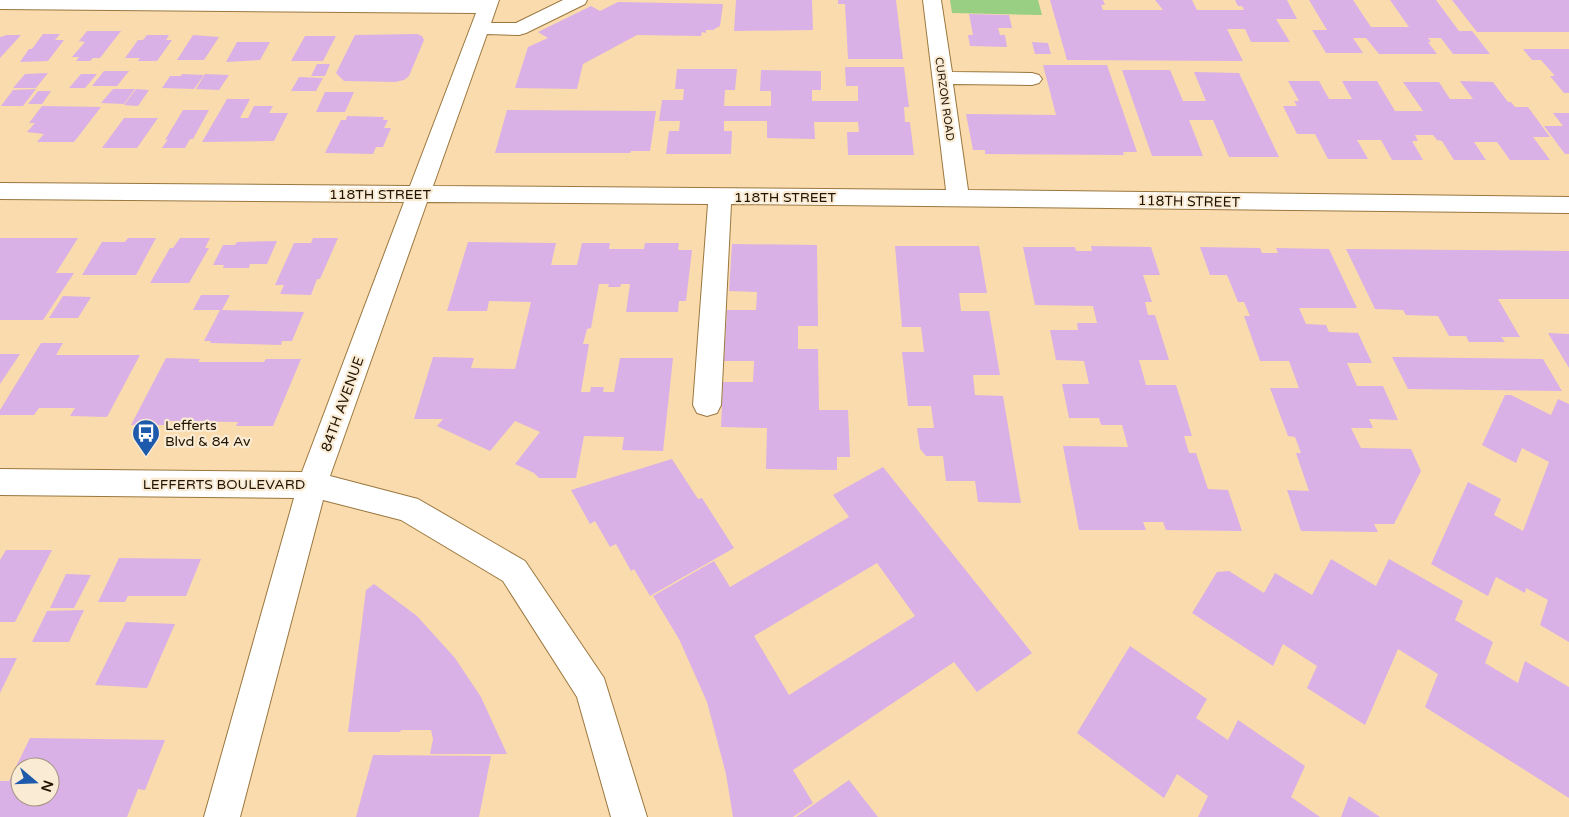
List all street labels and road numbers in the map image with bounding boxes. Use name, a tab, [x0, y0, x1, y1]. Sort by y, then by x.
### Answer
street label: CURZON ROAD	[932, 56, 957, 142]
street label: 118TH STREET	[329, 186, 432, 203]
street label: 118TH STREET	[734, 189, 837, 206]
street label: 118TH STREET	[1138, 192, 1241, 211]
street label: 84TH AVENUE	[317, 354, 368, 454]
street label: LEFFERTS BOULEVARD	[143, 476, 305, 493]

